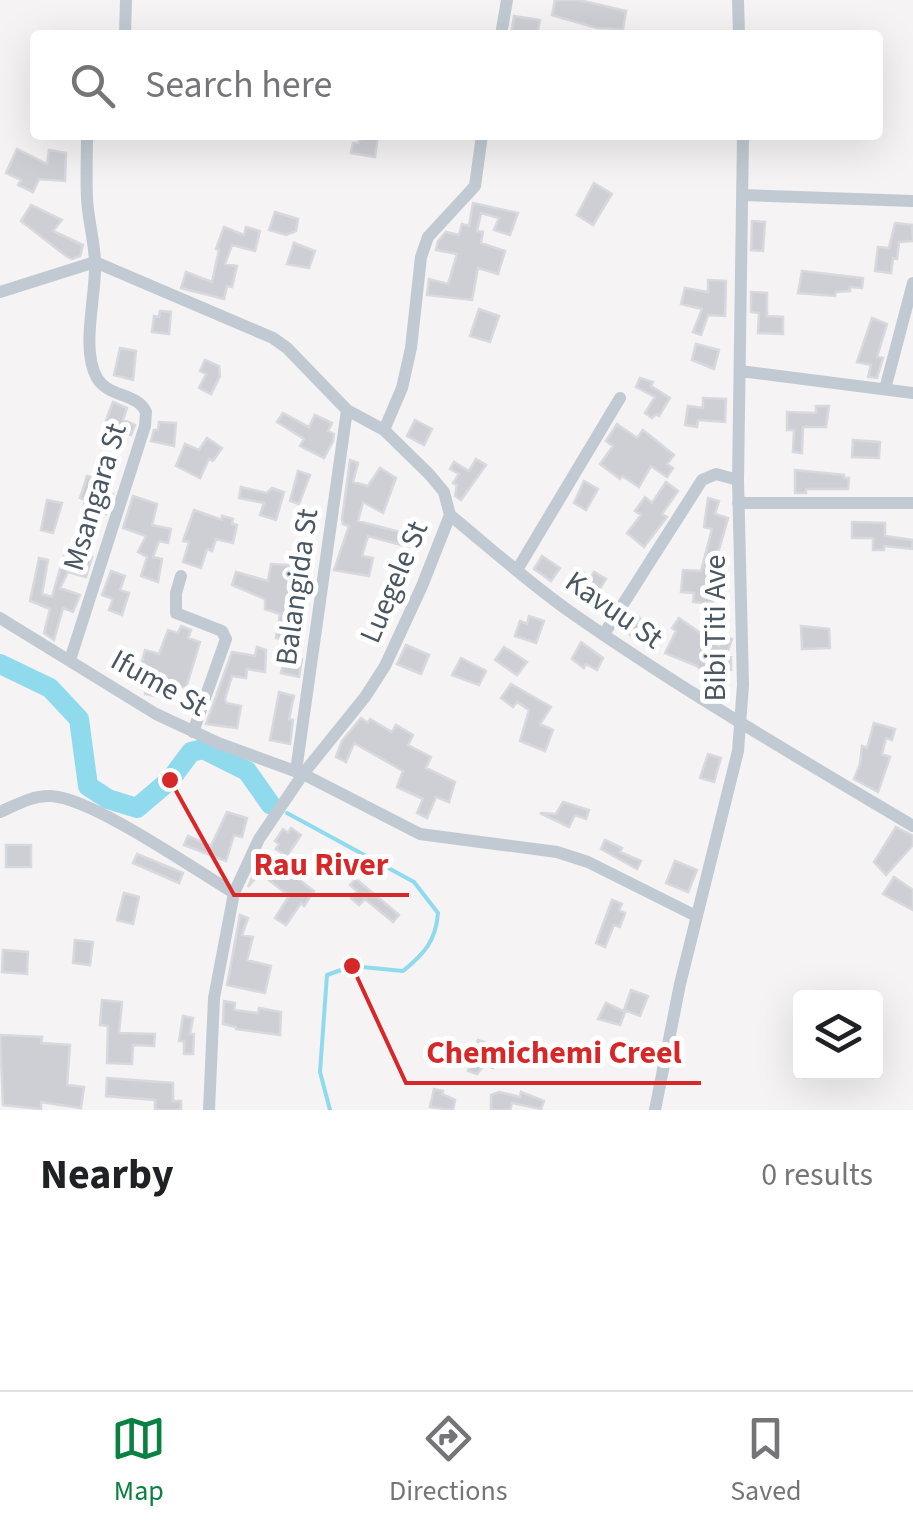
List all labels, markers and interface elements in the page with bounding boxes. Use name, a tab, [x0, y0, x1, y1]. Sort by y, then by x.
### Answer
search box	[30, 30, 883, 140]
icon: search	[65, 58, 120, 113]
text: Search here	[145, 58, 332, 112]
street label: Msangara St	[52, 418, 138, 576]
street label: Balangida St	[265, 506, 329, 668]
street label: Luegele St	[349, 514, 439, 650]
street label: Bibi Titi Ave	[694, 555, 737, 701]
street label: Kavuu St	[556, 561, 672, 659]
street label: Ifume St	[103, 639, 215, 727]
callout: Rau River	[234, 833, 409, 895]
text: Rau River	[253, 842, 389, 888]
map controls	[793, 990, 883, 1080]
button: layers	[793, 990, 883, 1080]
callout: Chemichemi Creel	[406, 1021, 701, 1083]
text: Chemichemi Creel	[426, 1030, 682, 1076]
text: Nearby	[40, 1145, 174, 1205]
text: 0 results	[761, 1152, 873, 1198]
tab: Map	[111, 1411, 166, 1511]
tab: Directions	[389, 1411, 508, 1511]
tab: Saved	[730, 1411, 802, 1511]

